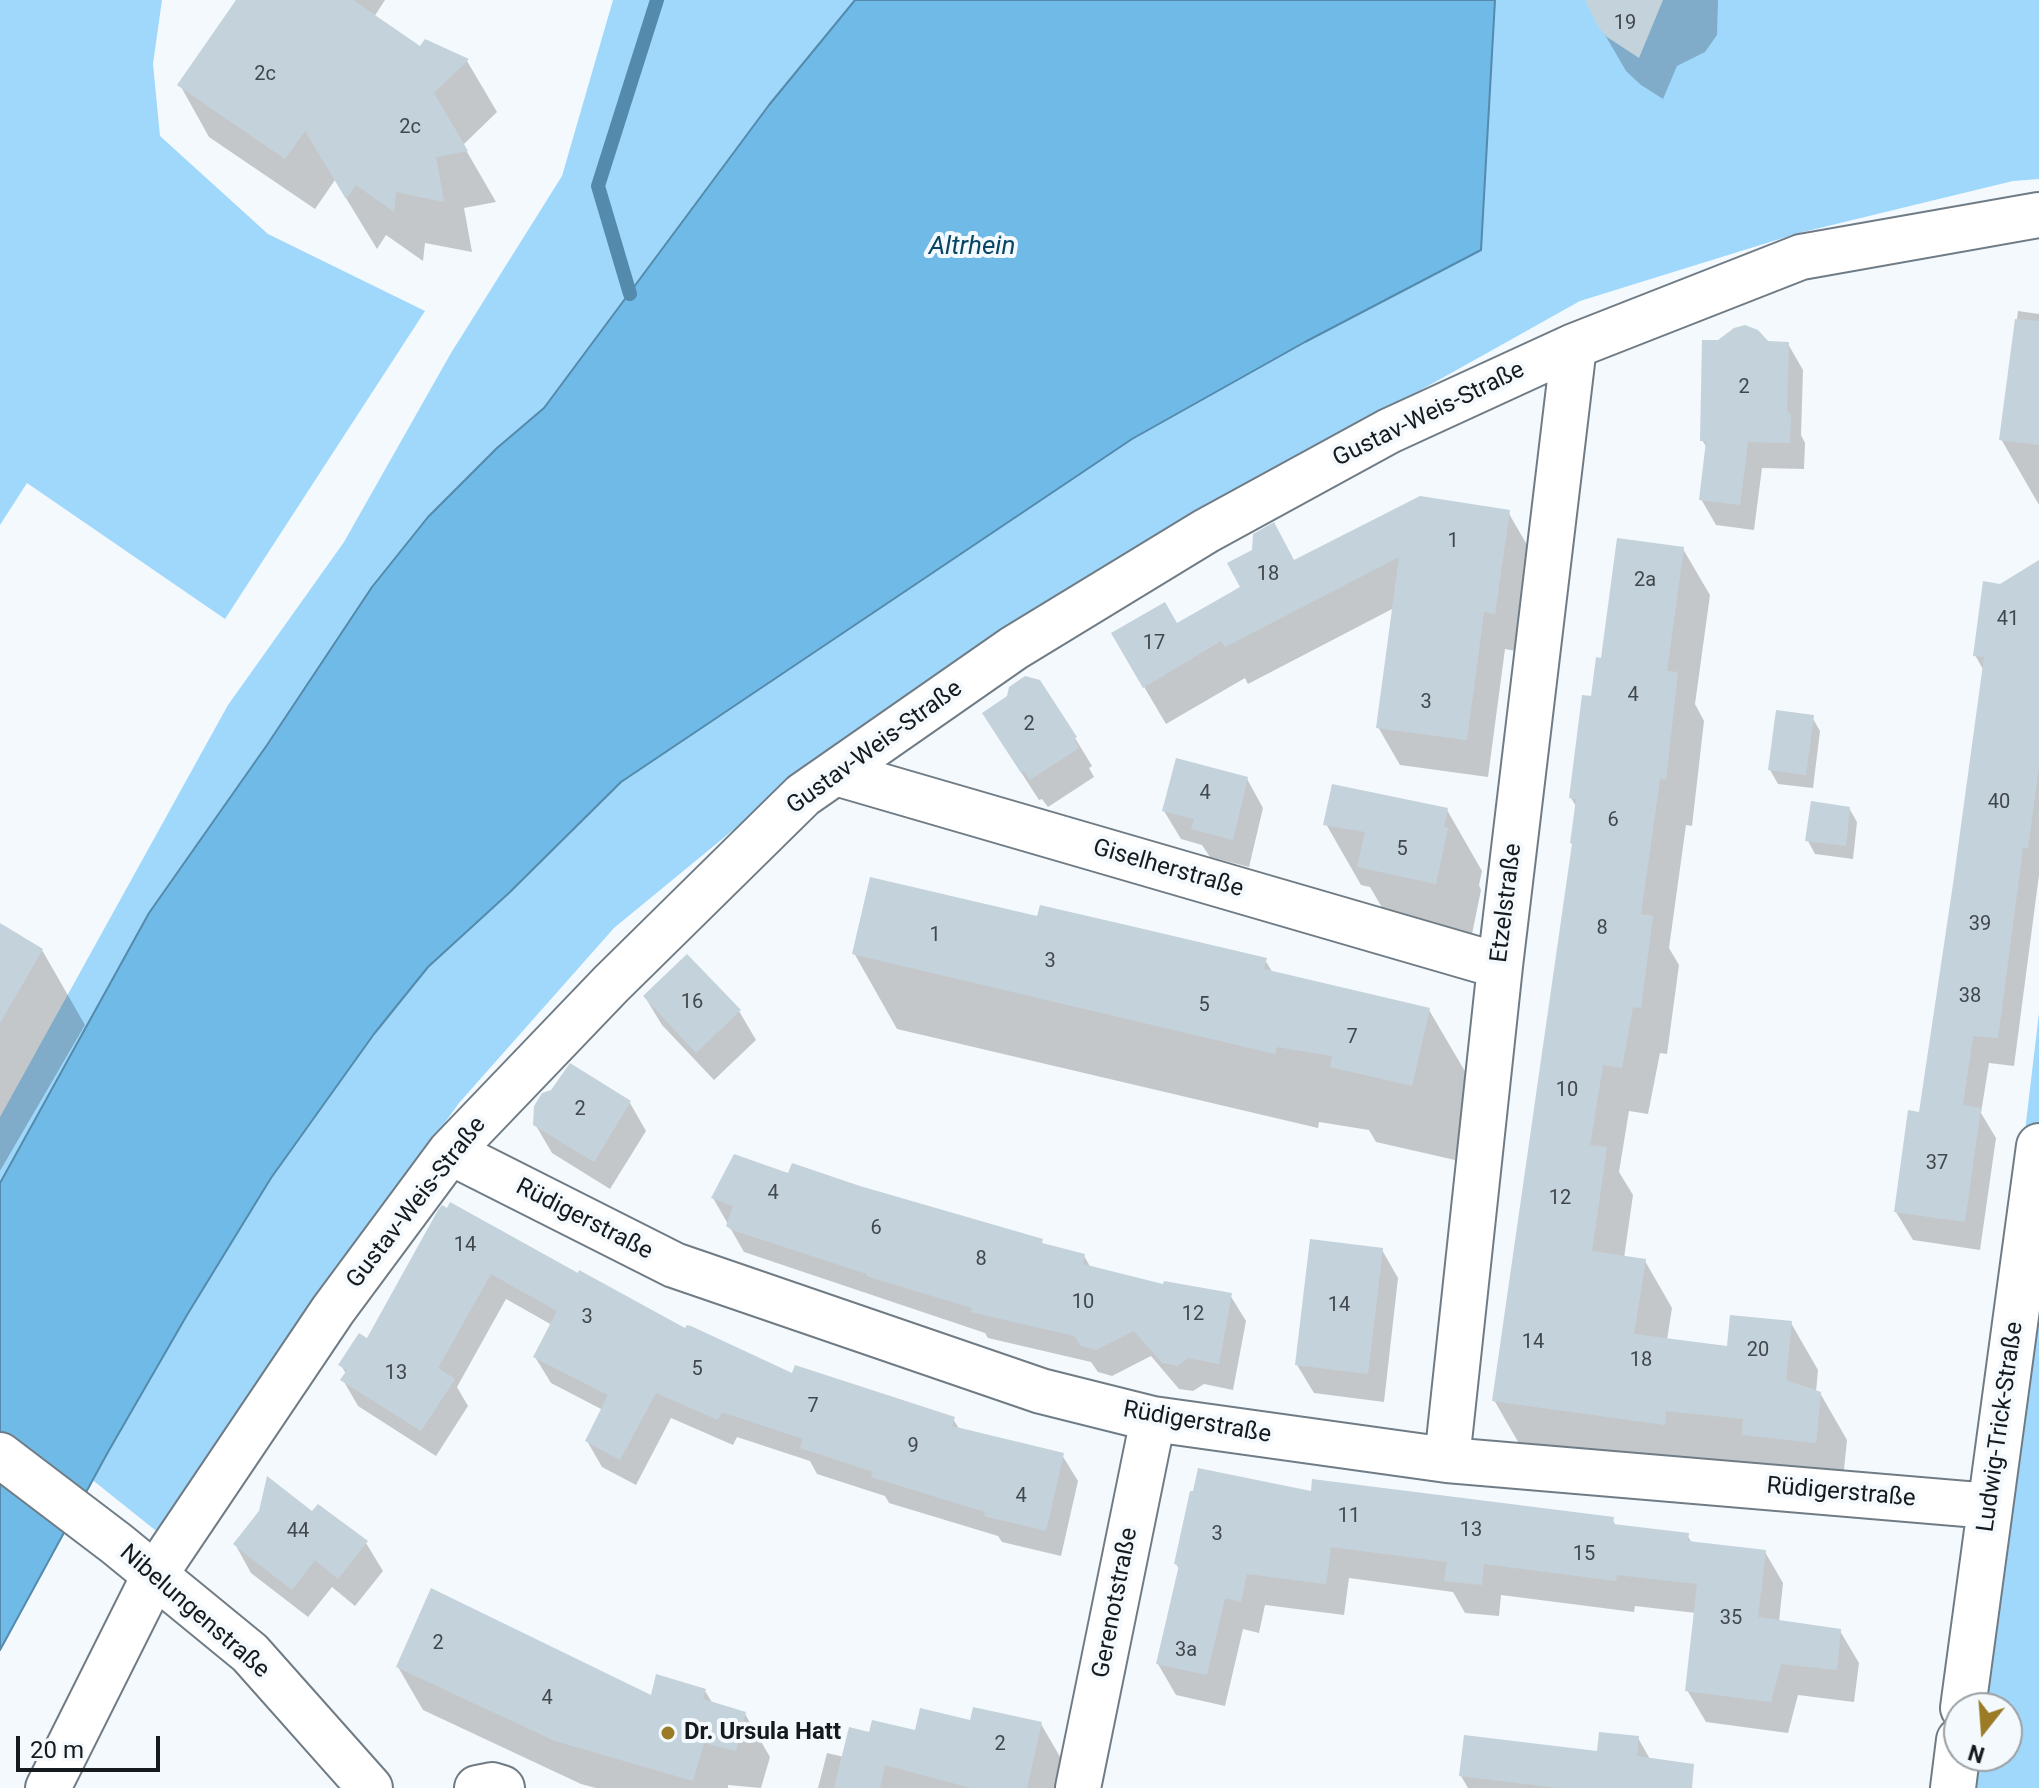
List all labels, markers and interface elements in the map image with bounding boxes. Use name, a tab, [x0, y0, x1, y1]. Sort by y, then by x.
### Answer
house number: 19	[1614, 12, 1636, 36]
house number: 2c	[254, 63, 276, 87]
house number: 2c	[399, 116, 421, 140]
water label: Altrhein	[929, 231, 1015, 263]
street label: Gustav-Weis-Straße	[1329, 356, 1529, 474]
house number: 2	[1738, 376, 1750, 400]
house number: 1	[1447, 530, 1459, 554]
house number: 18	[1257, 563, 1279, 587]
house number: 2a	[1634, 569, 1656, 593]
house number: 41	[1997, 608, 2019, 632]
house number: 17	[1143, 632, 1165, 656]
street label: Gustav-Weis-Straße	[782, 675, 968, 821]
house number: 4	[1627, 684, 1639, 708]
house number: 3	[1420, 691, 1432, 715]
house number: 2	[1023, 713, 1035, 737]
house number: 4	[1199, 782, 1211, 806]
house number: 40	[1988, 791, 2010, 815]
house number: 6	[1607, 809, 1619, 833]
street label: Giselherstraße	[1089, 834, 1247, 904]
house number: 5	[1396, 838, 1408, 862]
street label: Etzelstraße	[1485, 842, 1529, 964]
house number: 39	[1969, 913, 1991, 937]
house number: 8	[1596, 917, 1608, 941]
house number: 1	[929, 924, 941, 948]
house number: 3	[1044, 950, 1056, 974]
house number: 38	[1959, 985, 1981, 1009]
house number: 16	[681, 991, 703, 1015]
house number: 5	[1198, 994, 1210, 1018]
house number: 7	[1346, 1026, 1358, 1050]
house number: 10	[1556, 1079, 1578, 1103]
house number: 2	[574, 1098, 586, 1122]
street label: Gustav-Weis-Straße	[341, 1112, 493, 1294]
house number: 37	[1926, 1152, 1948, 1176]
street label: Rüdigerstraße	[511, 1173, 657, 1267]
house number: 4	[767, 1182, 779, 1206]
house number: 12	[1549, 1187, 1571, 1211]
house number: 6	[870, 1217, 882, 1241]
house number: 14	[454, 1234, 476, 1258]
house number: 8	[975, 1248, 987, 1272]
house number: 10	[1072, 1291, 1094, 1315]
house number: 14	[1328, 1294, 1350, 1318]
house number: 12	[1182, 1303, 1204, 1327]
house number: 3	[581, 1306, 593, 1330]
street label: Ludwig-Trick-Straße	[1972, 1320, 2030, 1534]
house number: 14	[1522, 1331, 1544, 1355]
house number: 20	[1747, 1339, 1769, 1363]
house number: 18	[1630, 1349, 1652, 1373]
house number: 5	[691, 1358, 703, 1382]
house number: 13	[385, 1362, 407, 1386]
house number: 7	[807, 1395, 819, 1419]
street label: Rüdigerstraße	[1121, 1396, 1273, 1450]
house number: 9	[907, 1435, 919, 1459]
street label: Rüdigerstraße	[1765, 1472, 1917, 1514]
house number: 4	[1015, 1485, 1027, 1509]
house number: 11	[1338, 1505, 1360, 1529]
house number: 13	[1460, 1519, 1482, 1543]
house number: 44	[287, 1520, 309, 1544]
house number: 3	[1211, 1523, 1223, 1547]
street label: Gerenotstraße	[1087, 1525, 1145, 1681]
street label: Nibelungenstraße	[113, 1539, 275, 1685]
house number: 15	[1573, 1543, 1595, 1567]
house number: 35	[1720, 1607, 1742, 1631]
house number: 2	[432, 1632, 444, 1656]
house number: 3a	[1175, 1639, 1197, 1663]
house number: 4	[541, 1687, 553, 1711]
north arrow	[1943, 1692, 2023, 1772]
place label: Dr. Ursula Hatt	[684, 1719, 841, 1747]
scale bar	[20, 1720, 164, 1770]
marker: Dr. Ursula Hatt	[659, 1724, 677, 1742]
house number: 2	[994, 1733, 1006, 1757]
text: 20 m	[30, 1736, 84, 1764]
text: N	[1965, 1739, 1988, 1768]

